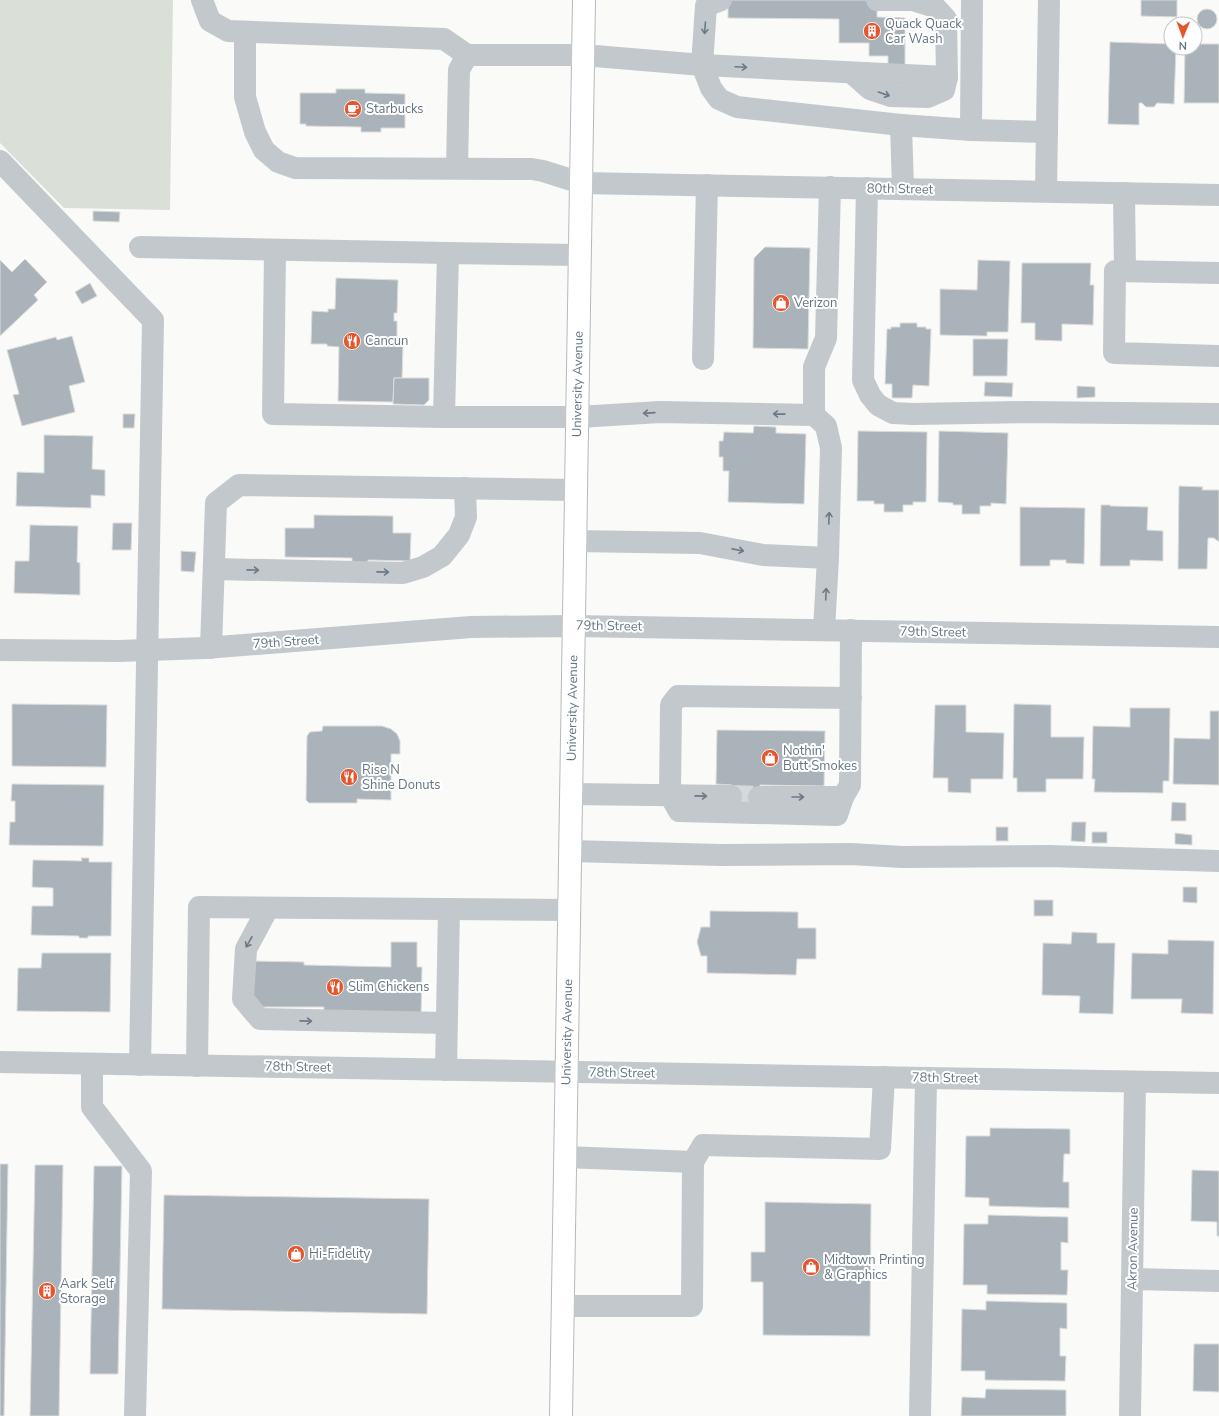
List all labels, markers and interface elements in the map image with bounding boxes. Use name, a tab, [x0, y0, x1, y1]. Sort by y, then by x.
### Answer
place label: Quack Quack Car Wash	[885, 15, 962, 48]
north arrow	[1163, 16, 1203, 56]
one-way arrow	[701, 21, 708, 34]
building icon: Quack Quack Car Wash	[862, 21, 882, 41]
text: N	[1179, 38, 1187, 53]
one-way arrow	[734, 64, 747, 71]
one-way arrow	[878, 91, 891, 98]
cafe icon: Starbucks	[343, 99, 363, 119]
place label: Starbucks	[366, 100, 424, 118]
street label: 80th Street	[867, 179, 934, 199]
shop icon: Verizon	[771, 293, 791, 313]
place label: Verizon	[793, 294, 837, 312]
restaurant icon: Cancun	[342, 331, 362, 351]
street label: University Avenue	[568, 331, 588, 437]
place label: Cancun	[365, 332, 409, 350]
one-way arrow	[643, 409, 656, 416]
one-way arrow	[773, 410, 786, 418]
one-way arrow	[825, 512, 833, 525]
one-way arrow	[731, 547, 744, 555]
one-way arrow	[246, 566, 259, 574]
one-way arrow	[376, 568, 389, 576]
one-way arrow	[822, 588, 830, 601]
street label: 79th Street	[576, 616, 643, 636]
street label: 79th Street	[900, 622, 967, 642]
street label: 79th Street	[252, 631, 320, 653]
street label: University Avenue	[563, 655, 582, 761]
place label: Nothin' Butt Smokes	[783, 742, 857, 775]
shop icon: Nothin' Butt Smokes	[760, 748, 780, 768]
place label: Rise N Shine Donuts	[362, 761, 440, 794]
restaurant icon: Rise N Shine Donuts	[339, 767, 359, 787]
one-way arrow	[694, 792, 707, 800]
one-way arrow	[791, 793, 804, 801]
one-way arrow	[245, 936, 253, 948]
restaurant icon: Slim Chickens	[325, 977, 345, 997]
place label: Slim Chickens	[348, 978, 429, 996]
street label: University Avenue	[557, 979, 577, 1085]
one-way arrow	[299, 1017, 312, 1025]
street label: 78th Street	[265, 1057, 332, 1077]
street label: 78th Street	[589, 1063, 656, 1083]
street label: 78th Street	[912, 1068, 979, 1088]
street label: Akron Avenue	[1123, 1207, 1143, 1291]
shop icon: Hi-Fidelity	[286, 1244, 306, 1264]
place label: Hi-Fidelity	[309, 1245, 371, 1263]
place label: Midtown Printing & Graphics	[824, 1251, 925, 1284]
shop icon: Midtown Printing & Graphics	[801, 1257, 821, 1277]
place label: Aark Self Storage	[60, 1275, 115, 1308]
building icon: Aark Self Storage	[37, 1281, 57, 1301]

